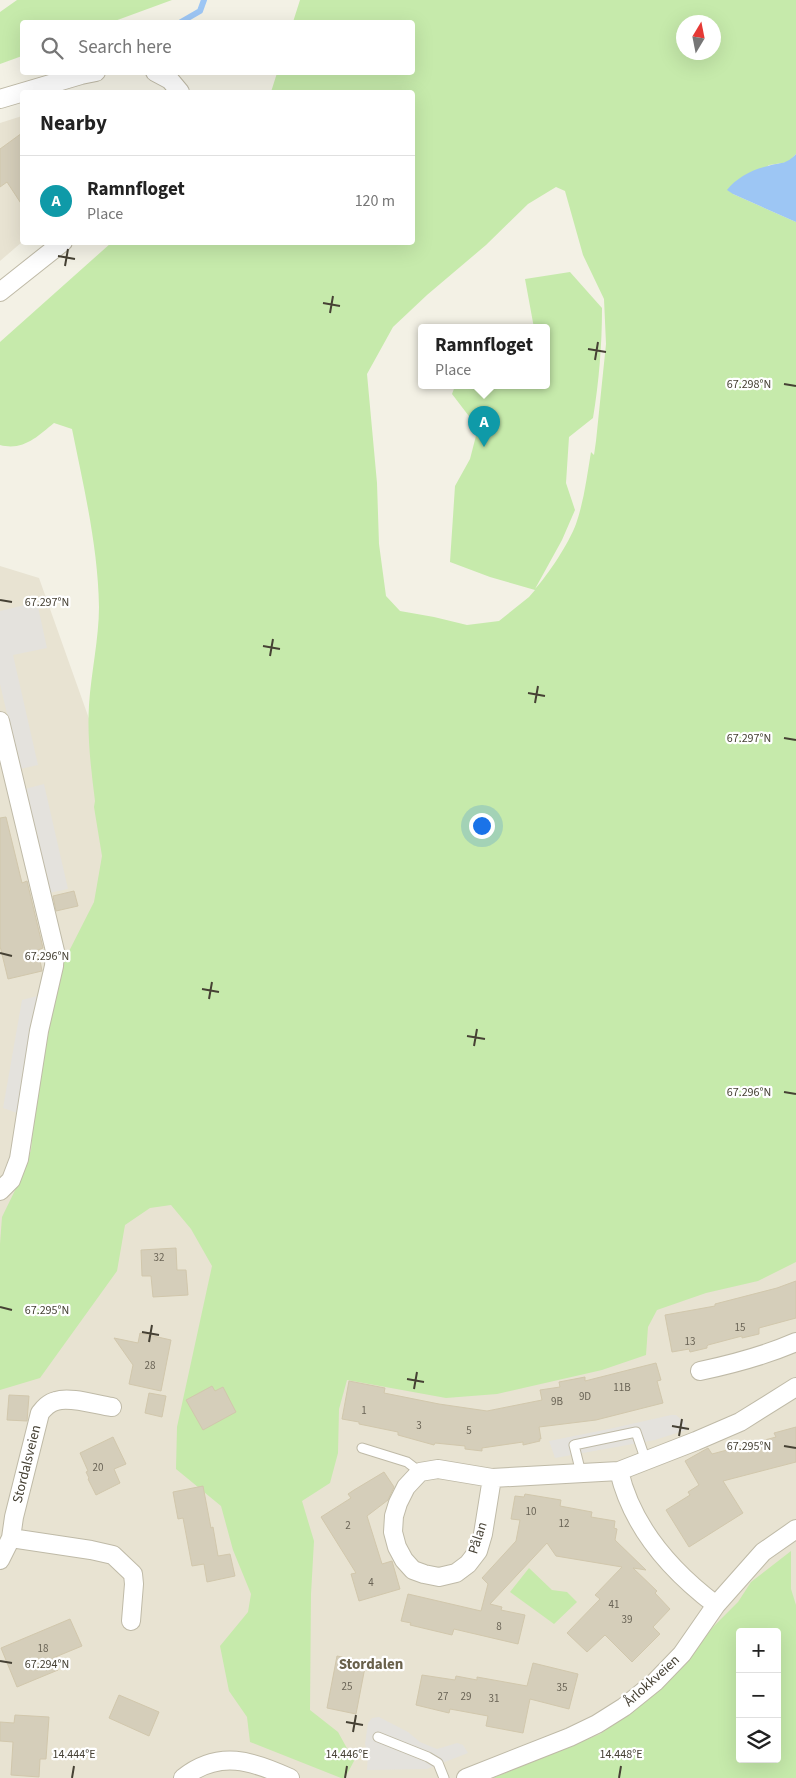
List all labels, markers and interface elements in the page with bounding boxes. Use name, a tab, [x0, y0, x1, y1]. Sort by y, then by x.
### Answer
north arrow	[676, 15, 721, 60]
search box	[20, 20, 415, 75]
icon: search	[38, 34, 66, 62]
text: Search here	[78, 34, 172, 61]
text: Nearby	[40, 108, 107, 138]
text: Ramnfloget	[87, 176, 185, 203]
text: A	[51, 190, 61, 212]
text: 120 m	[355, 190, 395, 212]
text: Place	[87, 203, 123, 225]
popup	[418, 324, 550, 389]
text: Ramnfloget	[435, 332, 533, 359]
text: Place	[435, 359, 471, 381]
text: 67.298°N	[727, 376, 771, 393]
pin: A	[468, 406, 500, 447]
text: 67.297°N	[25, 594, 69, 611]
text: 67.297°N	[727, 730, 771, 747]
your location	[469, 813, 495, 839]
text: 67.296°N	[25, 948, 69, 965]
text: 67.296°N	[727, 1084, 771, 1101]
house number: 32	[154, 1250, 164, 1265]
text: 67.295°N	[25, 1302, 69, 1319]
house number: 15	[735, 1320, 745, 1335]
house number: 13	[685, 1334, 695, 1349]
house number: 28	[145, 1358, 156, 1373]
house number: 11B	[613, 1380, 631, 1395]
house number: 9D	[579, 1389, 591, 1404]
house number: 9B	[551, 1394, 563, 1409]
house number: 1	[361, 1403, 367, 1418]
house number: 3	[416, 1418, 422, 1433]
street label: Stordalsveien	[8, 1423, 46, 1505]
house number: 5	[466, 1423, 472, 1438]
text: 67.295°N	[727, 1438, 771, 1455]
house number: 20	[93, 1460, 103, 1475]
house number: 10	[526, 1504, 536, 1519]
house number: 12	[559, 1516, 569, 1531]
house number: 2	[345, 1518, 351, 1533]
street label: Pålan	[463, 1519, 493, 1557]
house number: 4	[368, 1575, 374, 1590]
house number: 41	[609, 1597, 619, 1612]
house number: 39	[622, 1612, 632, 1627]
house number: 8	[496, 1619, 502, 1634]
map controls	[736, 1628, 781, 1763]
button: +	[736, 1628, 781, 1673]
house number: 18	[38, 1641, 49, 1656]
street label: Årlokkveien	[620, 1650, 684, 1712]
district label: Stordalen	[339, 1654, 403, 1675]
text: 67.294°N	[25, 1656, 69, 1673]
button: −	[736, 1673, 781, 1718]
house number: 25	[342, 1679, 352, 1694]
house number: 35	[557, 1680, 567, 1695]
house number: 27	[438, 1689, 448, 1704]
house number: 29	[461, 1689, 471, 1704]
house number: 31	[489, 1691, 499, 1706]
button: layers	[736, 1718, 781, 1763]
text: 14.444°E	[52, 1746, 96, 1763]
text: 14.446°E	[325, 1746, 369, 1763]
text: 14.448°E	[599, 1746, 643, 1763]

